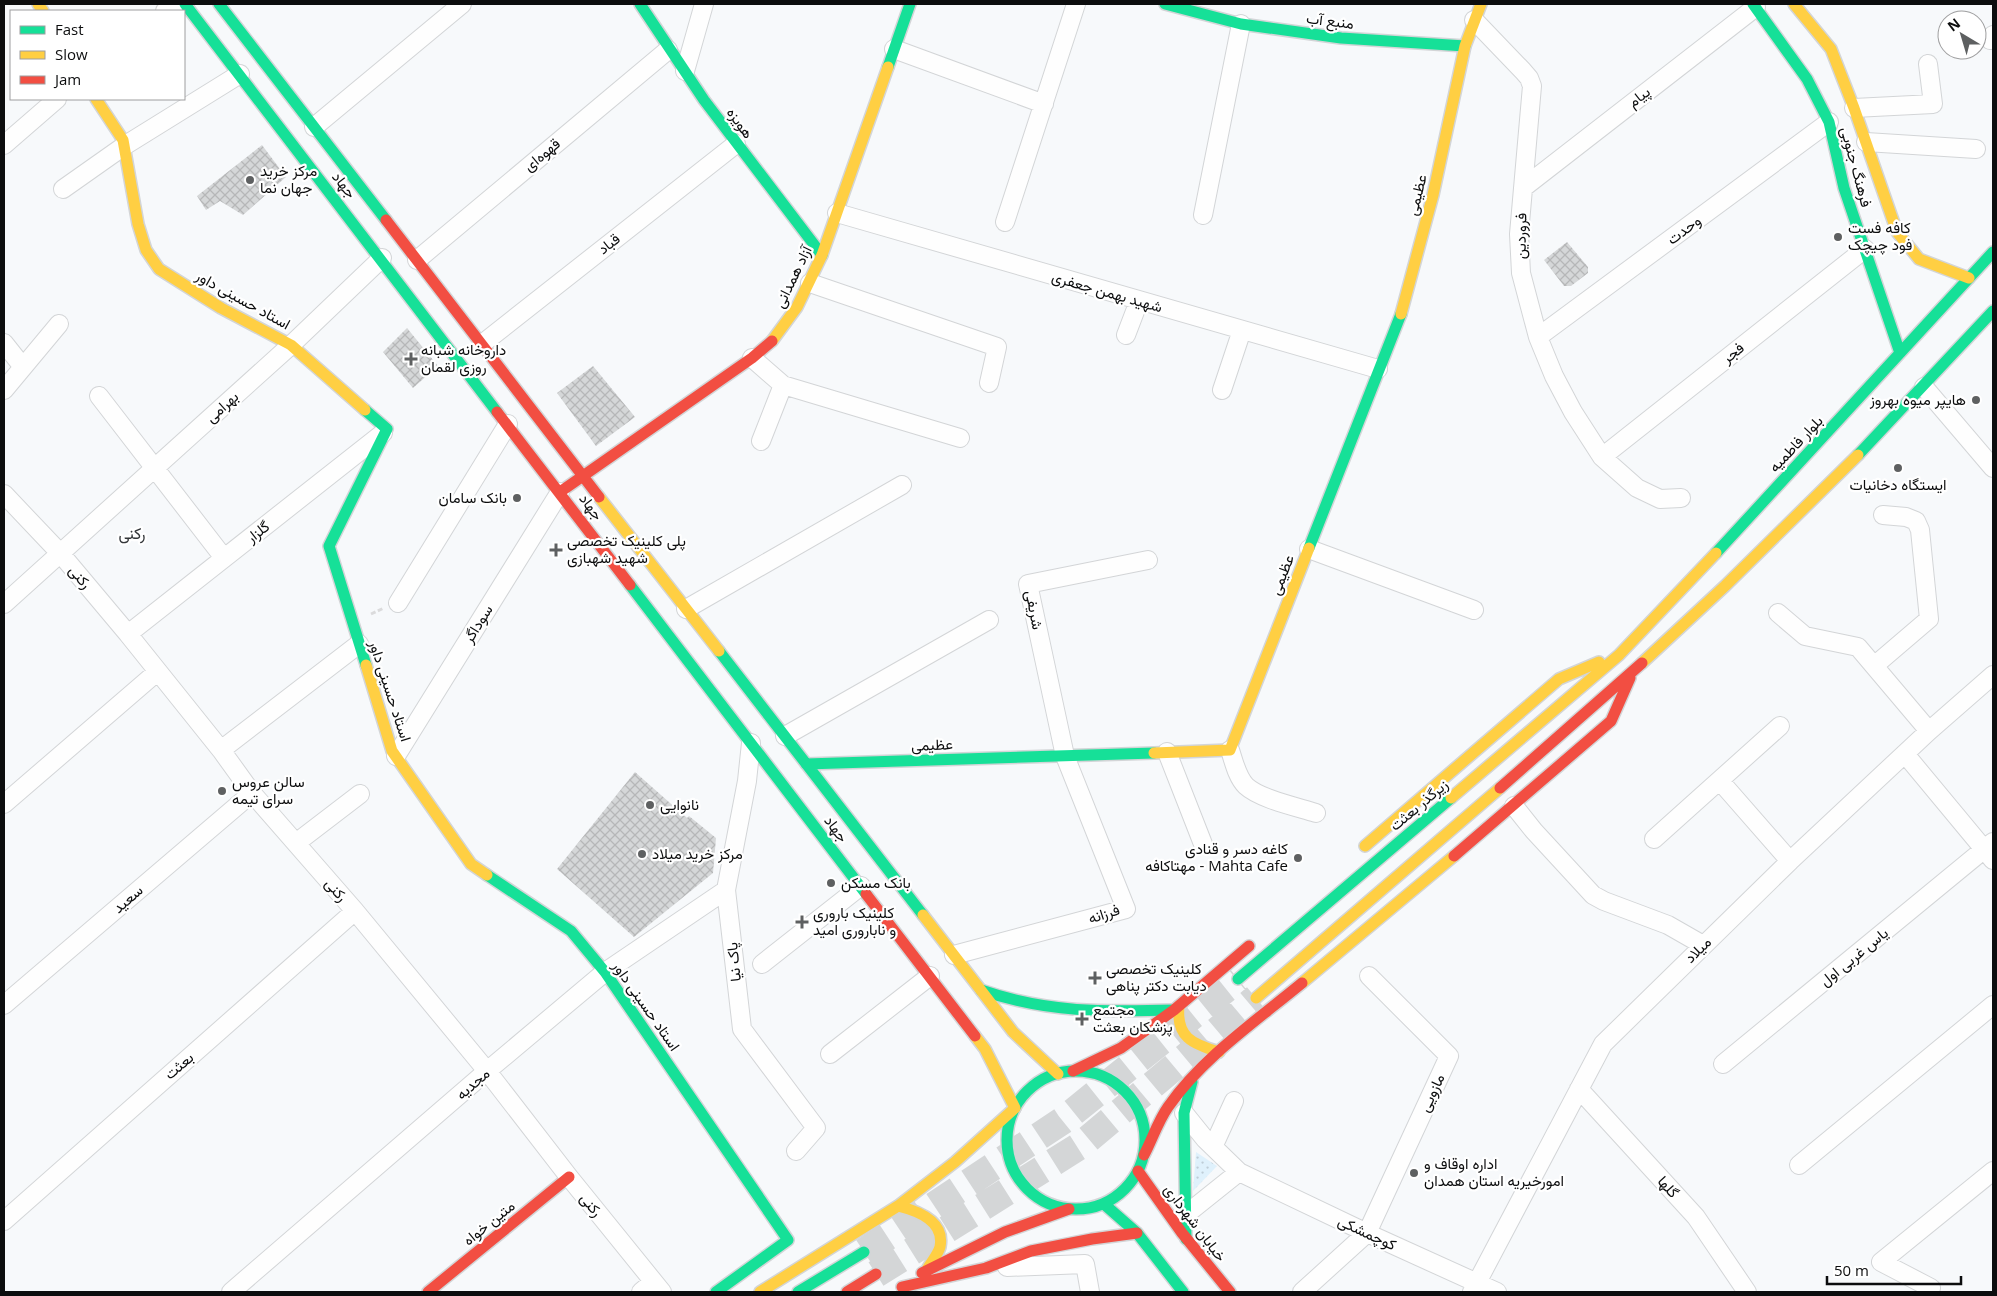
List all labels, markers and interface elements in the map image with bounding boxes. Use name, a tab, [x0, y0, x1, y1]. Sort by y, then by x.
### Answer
street label: منبع آب	[1305, 7, 1355, 35]
legend	[10, 10, 185, 100]
north arrow	[1937, 10, 1987, 60]
text: N	[1943, 13, 1964, 35]
text: Fast	[55, 19, 84, 39]
text: Slow	[55, 44, 88, 64]
text: Jam	[53, 69, 81, 89]
street label: پیام	[1623, 81, 1654, 112]
street label: هویزه	[723, 103, 759, 142]
street label: فرهنگ جنوبی	[1836, 124, 1877, 209]
street label: قهوه‌ای	[519, 133, 565, 176]
place label: مرکز خرید جهان نما	[260, 160, 317, 197]
street label: جهاد	[328, 167, 361, 202]
street label: عظیمی	[1401, 172, 1432, 218]
marker: مرکز خرید جهان نما	[244, 174, 256, 186]
street label: وحدت	[1662, 210, 1705, 249]
street label: فروردین	[1510, 213, 1531, 259]
place label: کافه فست فود چیچک	[1848, 217, 1913, 255]
street label: قباد	[593, 228, 624, 258]
marker: کافه فست فود چیچک	[1832, 231, 1844, 243]
street label: آزاد همدانی	[769, 241, 817, 311]
street label: استاد حسینی داور	[191, 264, 294, 334]
street label: شهید بهمن جعفری	[1049, 266, 1165, 317]
street label: فجر	[1716, 337, 1748, 368]
place label: داروخانه شبانه روزی لقمان	[421, 339, 506, 377]
marker: داروخانه شبانه روزی لقمان	[405, 353, 417, 365]
street label: بهرامی	[200, 386, 243, 427]
place label: هایپر میوه بهروز	[1869, 389, 1966, 410]
marker: هایپر میوه بهروز	[1970, 394, 1982, 406]
street label: بلوار فاطمیه	[1764, 411, 1827, 476]
marker: ایستگاه دخانیات	[1892, 462, 1904, 474]
place label: ایستگاه دخانیات	[1850, 474, 1946, 494]
place label: بانک سامان	[439, 487, 507, 507]
street label: جهاد	[575, 489, 608, 524]
marker: بانک سامان	[511, 492, 523, 504]
street label: گلزار	[241, 515, 274, 547]
district label: رکنی	[119, 522, 145, 544]
place label: پلی کلینیک تخصصی شهید شهبازی	[567, 530, 686, 568]
marker: پلی کلینیک تخصصی شهید شهبازی	[549, 543, 563, 557]
street label: عظیمی	[1264, 551, 1299, 598]
street label: رکنی	[64, 560, 97, 593]
street label: شریفی	[1020, 589, 1049, 631]
street label: سوداگر	[457, 600, 497, 647]
street label: استاد حسینی داور	[364, 637, 417, 744]
street label: عظیمی	[911, 733, 953, 756]
place label: سالن عروس سرای تیمه	[232, 771, 305, 809]
street label: زیرگذر بعثت	[1385, 774, 1452, 835]
marker: سالن عروس سرای تیمه	[216, 785, 228, 797]
place label: نانوایی	[660, 794, 699, 815]
marker: نانوایی	[644, 799, 656, 811]
street label: جهاد	[820, 811, 853, 846]
place label: کاغه دسر و قنادی مهتاکافه - Mahta Cafe	[1145, 838, 1288, 875]
place label: مرکز خرید میلاد	[652, 843, 743, 863]
marker: مرکز خرید میلاد	[636, 848, 648, 860]
marker: کاغه دسر و قنادی مهتاکافه - Mahta Cafe	[1292, 852, 1304, 864]
place label: بانک مسکن	[841, 872, 911, 893]
street label: رکنی	[320, 873, 353, 906]
marker: بانک مسکن	[825, 877, 837, 889]
street label: سعید	[108, 879, 147, 917]
street label: فرزانه	[1085, 899, 1122, 928]
place label: کلینیک باروری و ناباروری امید	[813, 902, 896, 940]
marker: کلینیک باروری و ناباروری امید	[795, 915, 809, 929]
street label: یاس غربی اول	[1815, 922, 1892, 991]
street label: میلاد	[1680, 932, 1715, 967]
street label: پاک نیا	[721, 941, 746, 983]
street label: استاد حسینی داور	[607, 956, 685, 1055]
place label: کلینیک تخصصی دیابت دکتر پناهی	[1106, 958, 1207, 996]
marker: کلینیک تخصصی دیابت دکتر پناهی	[1088, 971, 1102, 985]
place label: مجتمع پزشکان بعثت	[1093, 999, 1173, 1037]
marker: مجتمع پزشکان بعثت	[1075, 1012, 1089, 1026]
street label: بعثت	[160, 1047, 197, 1083]
street label: مجدیه	[451, 1063, 493, 1103]
street label: مازویی	[1414, 1070, 1450, 1115]
place label: اداره اوقاف و امورخیریه استان همدان	[1424, 1153, 1564, 1190]
marker: اداره اوقاف و امورخیریه استان همدان	[1408, 1167, 1420, 1179]
street label: گلها	[1654, 1171, 1684, 1202]
street label: خیابان شهرداری	[1159, 1180, 1232, 1266]
street label: رکنی	[575, 1188, 607, 1221]
street label: متین خواه	[458, 1195, 519, 1250]
street label: کوچمشکی	[1335, 1210, 1400, 1255]
scale bar	[1827, 1254, 1961, 1286]
text: 50 m	[1834, 1260, 1869, 1280]

